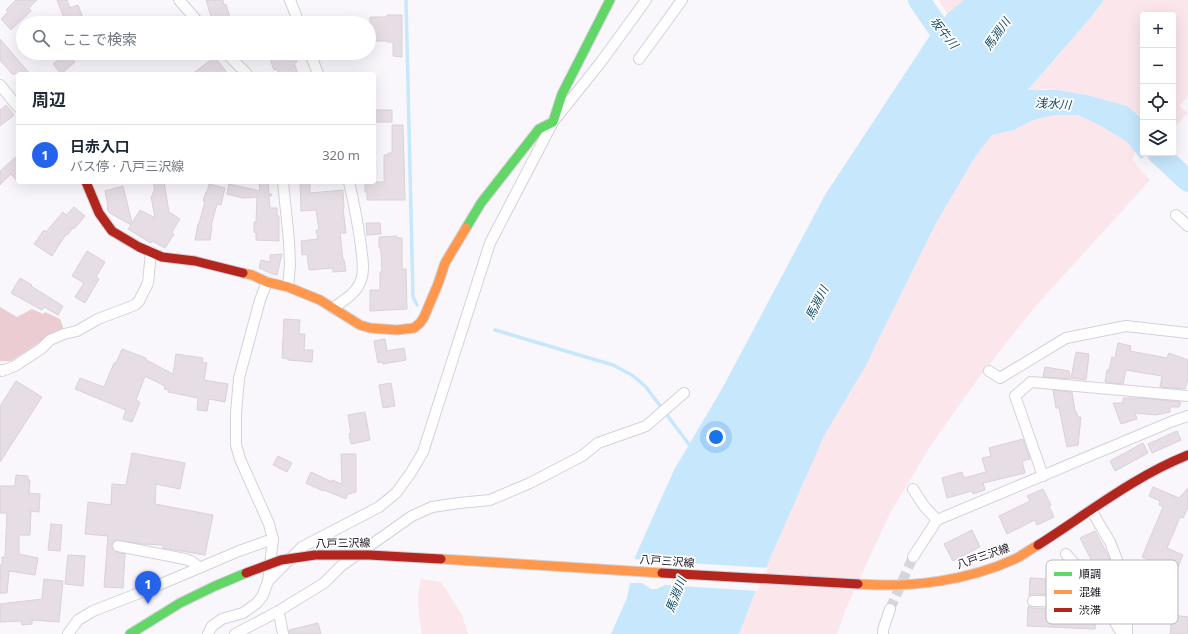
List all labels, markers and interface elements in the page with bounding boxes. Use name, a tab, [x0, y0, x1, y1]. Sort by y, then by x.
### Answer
map controls	[1140, 12, 1176, 156]
button: +	[1140, 12, 1176, 48]
water label: 坂牛川	[926, 13, 964, 54]
water label: 馬淵川	[979, 13, 1015, 53]
search box	[16, 16, 376, 60]
icon: search	[30, 27, 52, 49]
text: ここで検索	[62, 29, 137, 49]
button: −	[1140, 48, 1176, 84]
button: locate	[1140, 84, 1176, 120]
text: 周辺	[32, 88, 66, 111]
water label: 浅水川	[1034, 94, 1074, 113]
button: layers	[1140, 120, 1176, 156]
text: 日赤入口	[70, 136, 130, 156]
text: 1	[41, 146, 49, 164]
text: 320 m	[322, 146, 360, 164]
text: バス停 · 八戸三沢線	[70, 157, 184, 175]
water label: 馬淵川	[801, 281, 833, 323]
your location	[706, 427, 726, 447]
street label: 八戸三沢線	[315, 535, 371, 550]
street label: 八戸三沢線	[954, 539, 1011, 572]
street label: 八戸三沢線	[639, 551, 695, 570]
legend	[1046, 560, 1178, 624]
text: 順調	[1079, 566, 1101, 581]
pin: 1	[135, 571, 161, 604]
water label: 馬淵川	[661, 573, 691, 615]
text: 混雑	[1079, 584, 1101, 599]
text: 渋滞	[1079, 602, 1101, 617]

